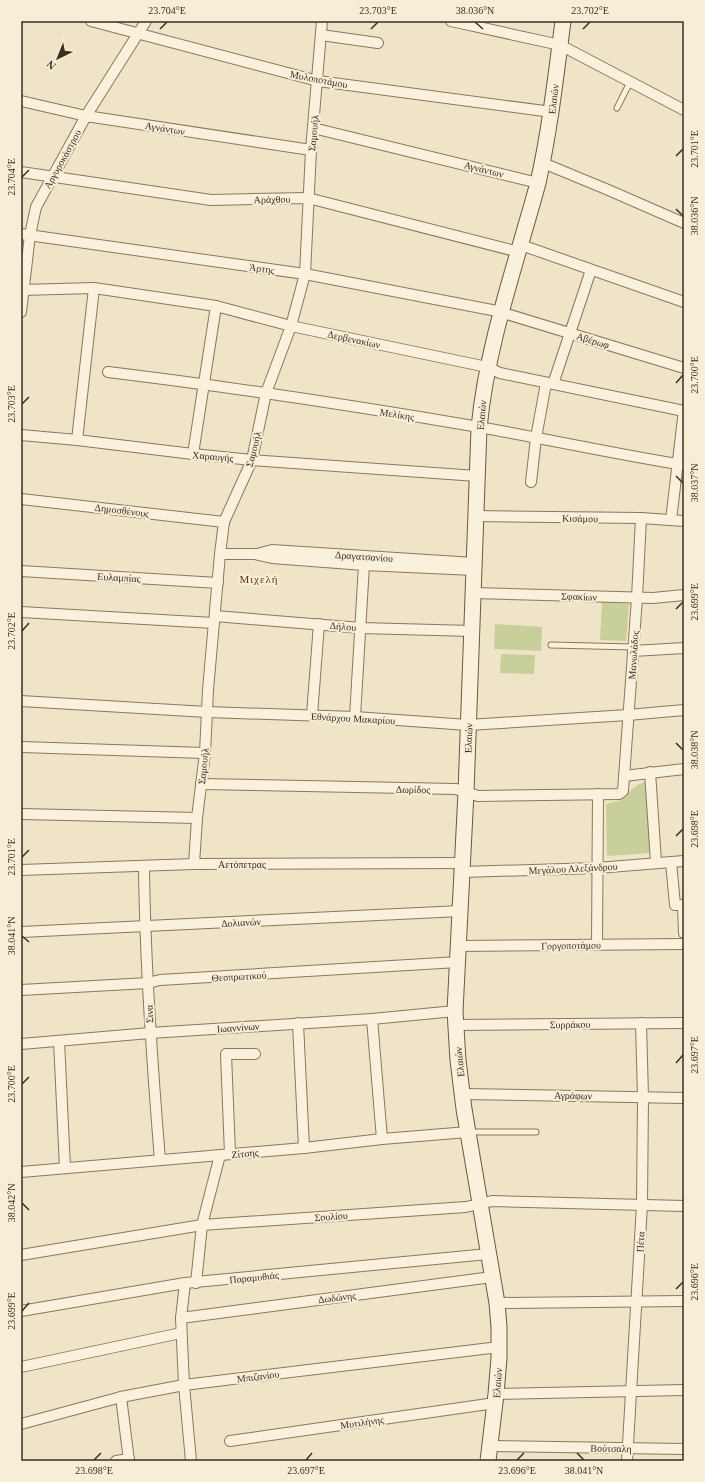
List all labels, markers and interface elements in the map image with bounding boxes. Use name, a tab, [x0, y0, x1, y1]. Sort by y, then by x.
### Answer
text: 23.704°E	[148, 5, 186, 16]
text: 23.703°E	[359, 5, 397, 16]
text: 38.036°N	[456, 5, 494, 16]
text: 23.702°E	[571, 5, 609, 16]
north arrow	[38, 38, 78, 78]
text: N	[44, 58, 58, 72]
street label: Μυλοποτάμου	[289, 69, 349, 90]
street label: Ελαιών	[546, 83, 561, 115]
street label: Σαμουήλ	[306, 114, 321, 152]
street label: Αγνάντων	[144, 120, 186, 137]
street label: Αργυροκάστρου	[42, 128, 83, 191]
text: 23.701°E	[689, 130, 700, 168]
text: 23.704°E	[6, 158, 17, 196]
street label: Αγνάντων	[463, 159, 505, 180]
street label: Αράχθου	[254, 194, 290, 205]
text: 38.036°N	[689, 197, 700, 235]
street label: Άρτης	[249, 261, 275, 276]
street label: Δερβενακίων	[327, 329, 382, 351]
street label: Αβέρωφ	[575, 330, 611, 351]
text: 23.700°E	[689, 356, 700, 394]
text: 23.703°E	[6, 385, 17, 423]
street label: Ελαιών	[475, 399, 488, 430]
street label: Μελίκης	[379, 406, 415, 423]
street label: Σαμουήλ	[243, 430, 264, 468]
street label: Χαραυγής	[192, 449, 234, 464]
text: 38.037°N	[689, 464, 700, 502]
street label: Δημοσθένους	[94, 502, 150, 519]
street label: Κισάμου	[562, 513, 598, 524]
street label: Δραγατσανίου	[335, 549, 393, 564]
street label: Ευλαμπίας	[97, 571, 141, 584]
district label: Μιχελή	[239, 573, 279, 585]
text: 23.699°E	[689, 583, 700, 621]
street label: Σφακίων	[561, 590, 597, 603]
text: 23.702°E	[6, 612, 17, 650]
street label: Δήλου	[329, 620, 357, 633]
street label: Μανωλάδος	[626, 630, 641, 680]
street label: Εθνάρχου Μακαρίου	[311, 711, 395, 726]
street label: Ελαιών	[462, 722, 475, 753]
text: 38.038°N	[689, 731, 700, 769]
street label: Σαμουήλ	[196, 747, 211, 785]
street label: Δωρίδος	[396, 784, 430, 795]
text: 23.698°E	[689, 810, 700, 848]
text: 23.701°E	[6, 838, 17, 876]
street label: Αετόπετρας	[218, 859, 266, 870]
street label: Μεγάλου Αλεξάνδρου	[528, 861, 618, 877]
street label: Δολιανών	[221, 916, 262, 929]
text: 38.041°N	[6, 917, 17, 955]
street label: Γοργοποτάμου	[541, 939, 601, 952]
street label: Θεσπρωτικού	[211, 970, 267, 983]
street label: Σινα	[144, 1004, 155, 1023]
street label: Συρράκου	[550, 1019, 591, 1030]
street label: Ιωαννίνων	[216, 1020, 260, 1034]
text: 23.697°E	[689, 1036, 700, 1074]
street label: Ελαιών	[452, 1046, 467, 1077]
text: 23.700°E	[6, 1065, 17, 1103]
street label: Αγράφων	[554, 1090, 593, 1101]
street label: Ζίτσης	[231, 1147, 259, 1160]
text: 38.042°N	[6, 1184, 17, 1222]
street label: Σουλίου	[314, 1210, 348, 1223]
street label: Πέτα	[634, 1231, 647, 1253]
text: 23.696°E	[689, 1263, 700, 1301]
street label: Παραμυθιάς	[229, 1269, 279, 1286]
street label: Δωδώνης	[318, 1290, 357, 1305]
text: 23.699°E	[6, 1292, 17, 1330]
street label: Ελαιών	[491, 1367, 504, 1398]
street label: Μπιζανίου	[236, 1368, 280, 1386]
street label: Μυτιλήνης	[339, 1414, 385, 1431]
street label: Βούτσαλη	[590, 1443, 632, 1454]
text: 23.698°E	[75, 1465, 113, 1476]
text: 23.697°E	[287, 1465, 325, 1476]
text: 23.696°E	[498, 1465, 536, 1476]
text: 38.041°N	[565, 1465, 603, 1476]

